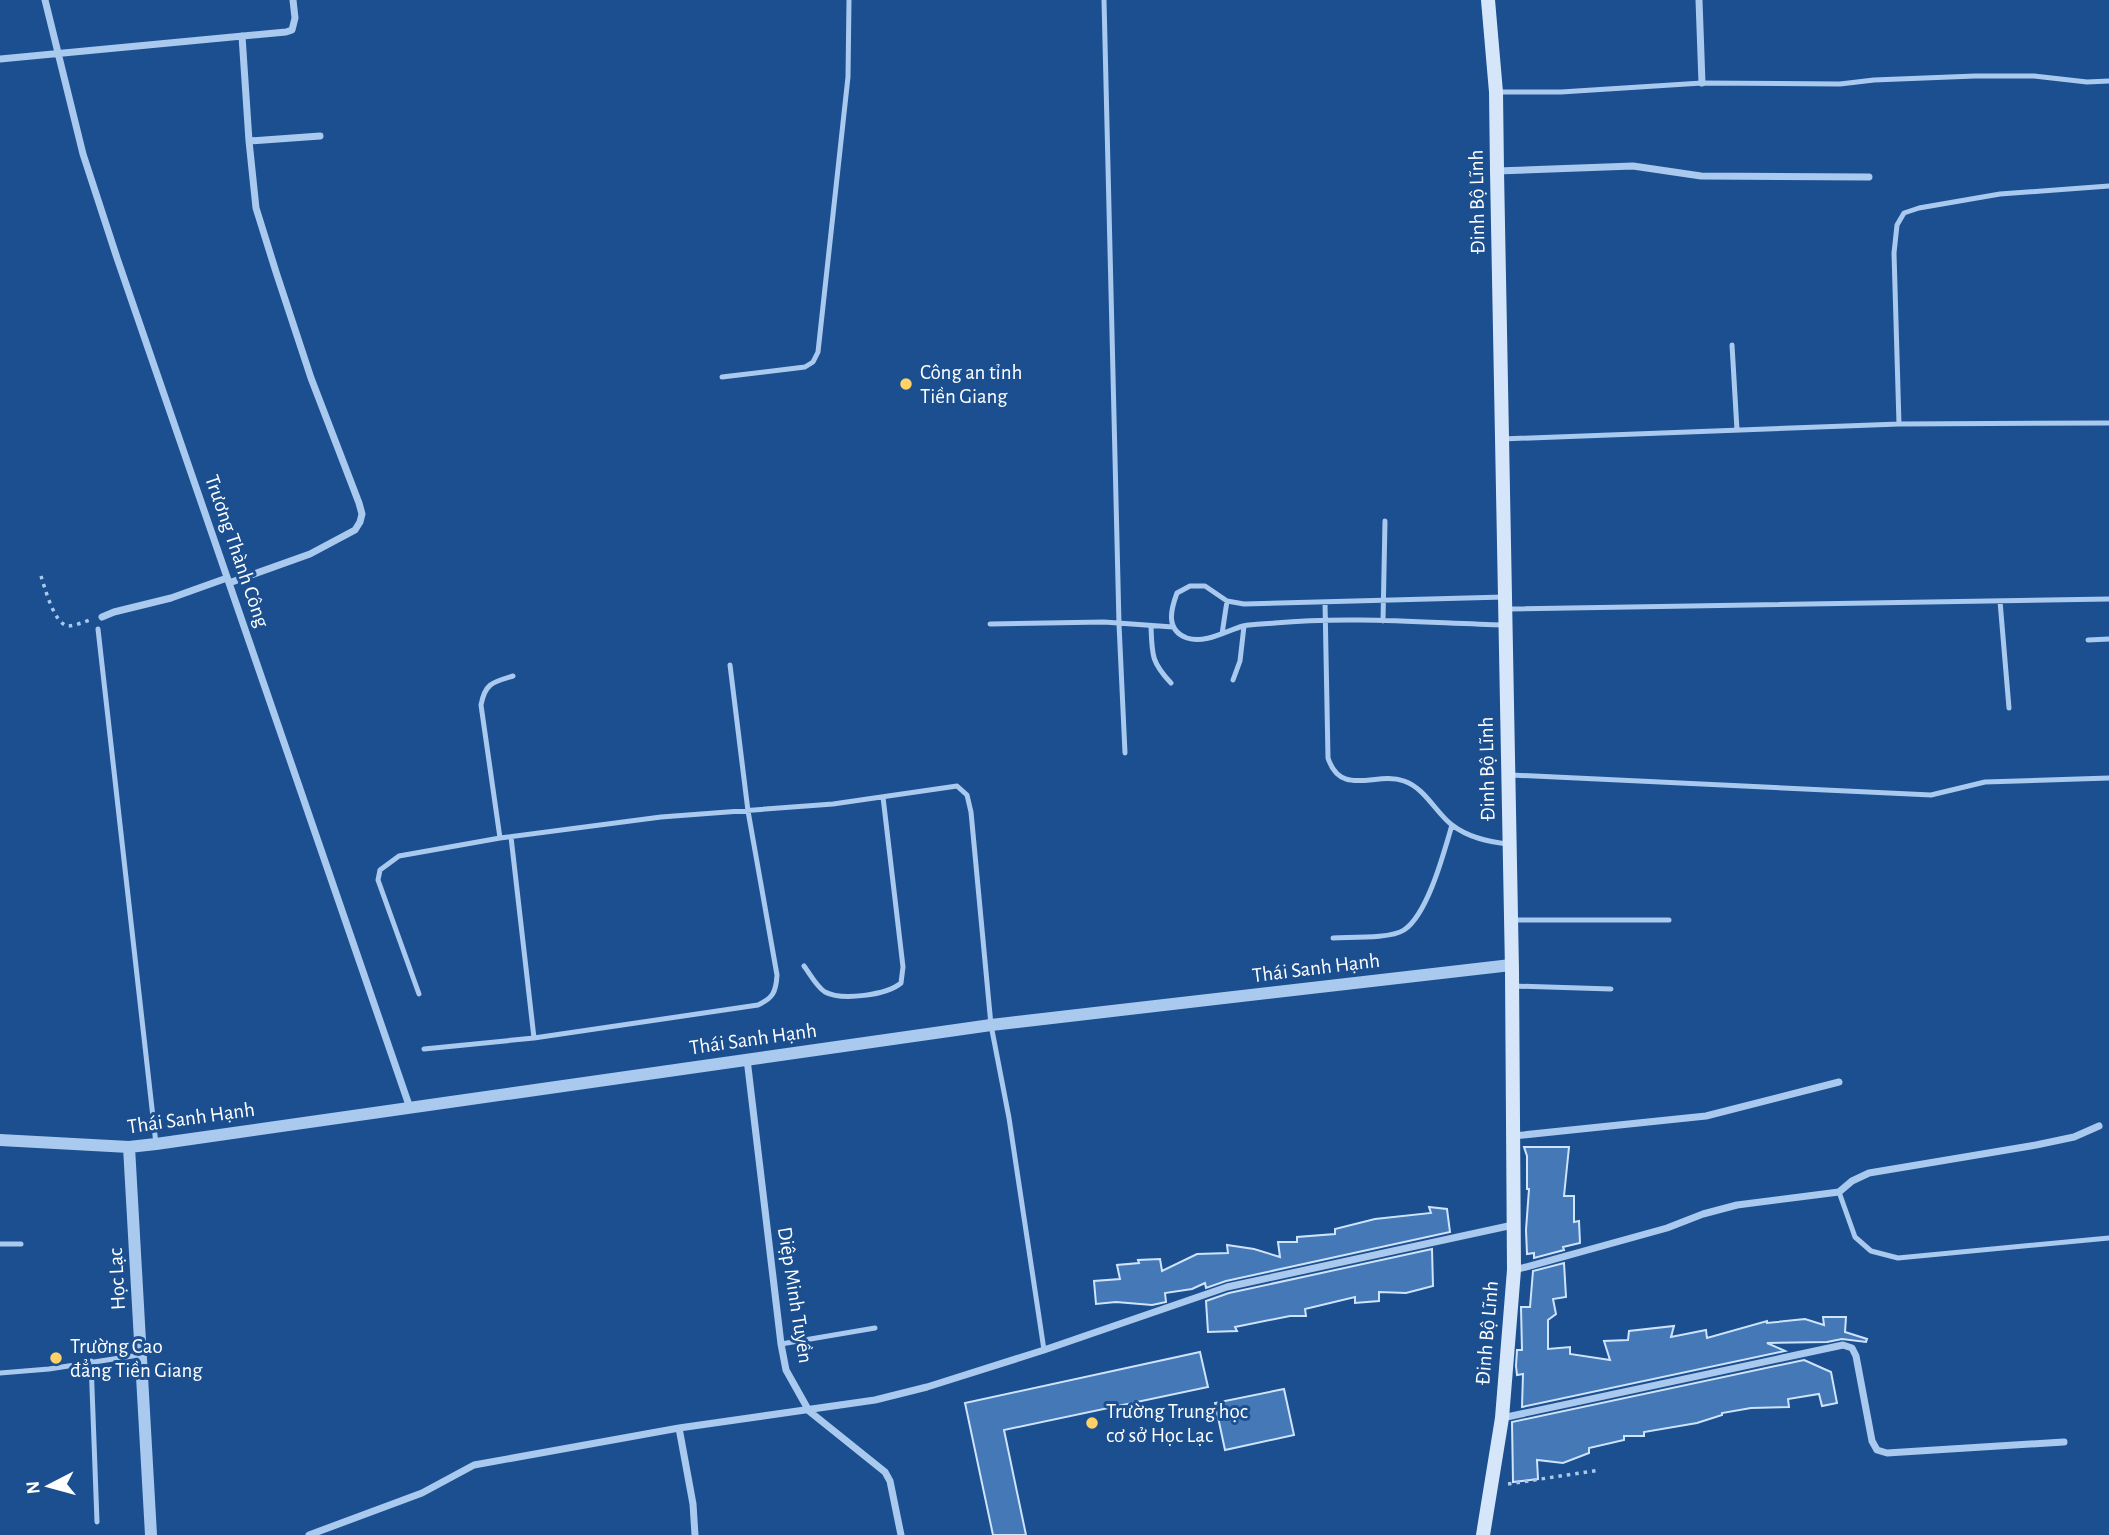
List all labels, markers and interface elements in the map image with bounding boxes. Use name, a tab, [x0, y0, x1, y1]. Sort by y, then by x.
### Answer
street label: Đinh Bộ Lĩnh	[1466, 149, 1488, 255]
place label: Công an tỉnh Tiền Giang	[920, 362, 1022, 407]
marker: Công an tỉnh Tiền Giang	[898, 376, 914, 392]
street label: Trương Thành Công	[201, 472, 273, 631]
street label: Đinh Bộ Lĩnh	[1476, 716, 1498, 822]
street label: Thái Sanh Hạnh	[1251, 950, 1381, 986]
street label: Thái Sanh Hạnh	[688, 1020, 818, 1058]
street label: Thái Sanh Hạnh	[126, 1099, 256, 1137]
street label: Diệp Minh Tuyền	[774, 1225, 816, 1365]
street label: Học Lạc	[105, 1247, 129, 1311]
street label: Đinh Bộ Lĩnh	[1472, 1280, 1502, 1386]
place label: Trường Cao đẳng Tiền Giang	[70, 1336, 203, 1381]
marker: Trường Cao đẳng Tiền Giang	[48, 1350, 64, 1366]
place label: Trường Trung học cơ sở Học Lạc	[1106, 1401, 1248, 1446]
marker: Trường Trung học cơ sở Học Lạc	[1084, 1415, 1100, 1431]
north arrow	[14, 1451, 84, 1521]
text: N	[23, 1480, 44, 1495]

